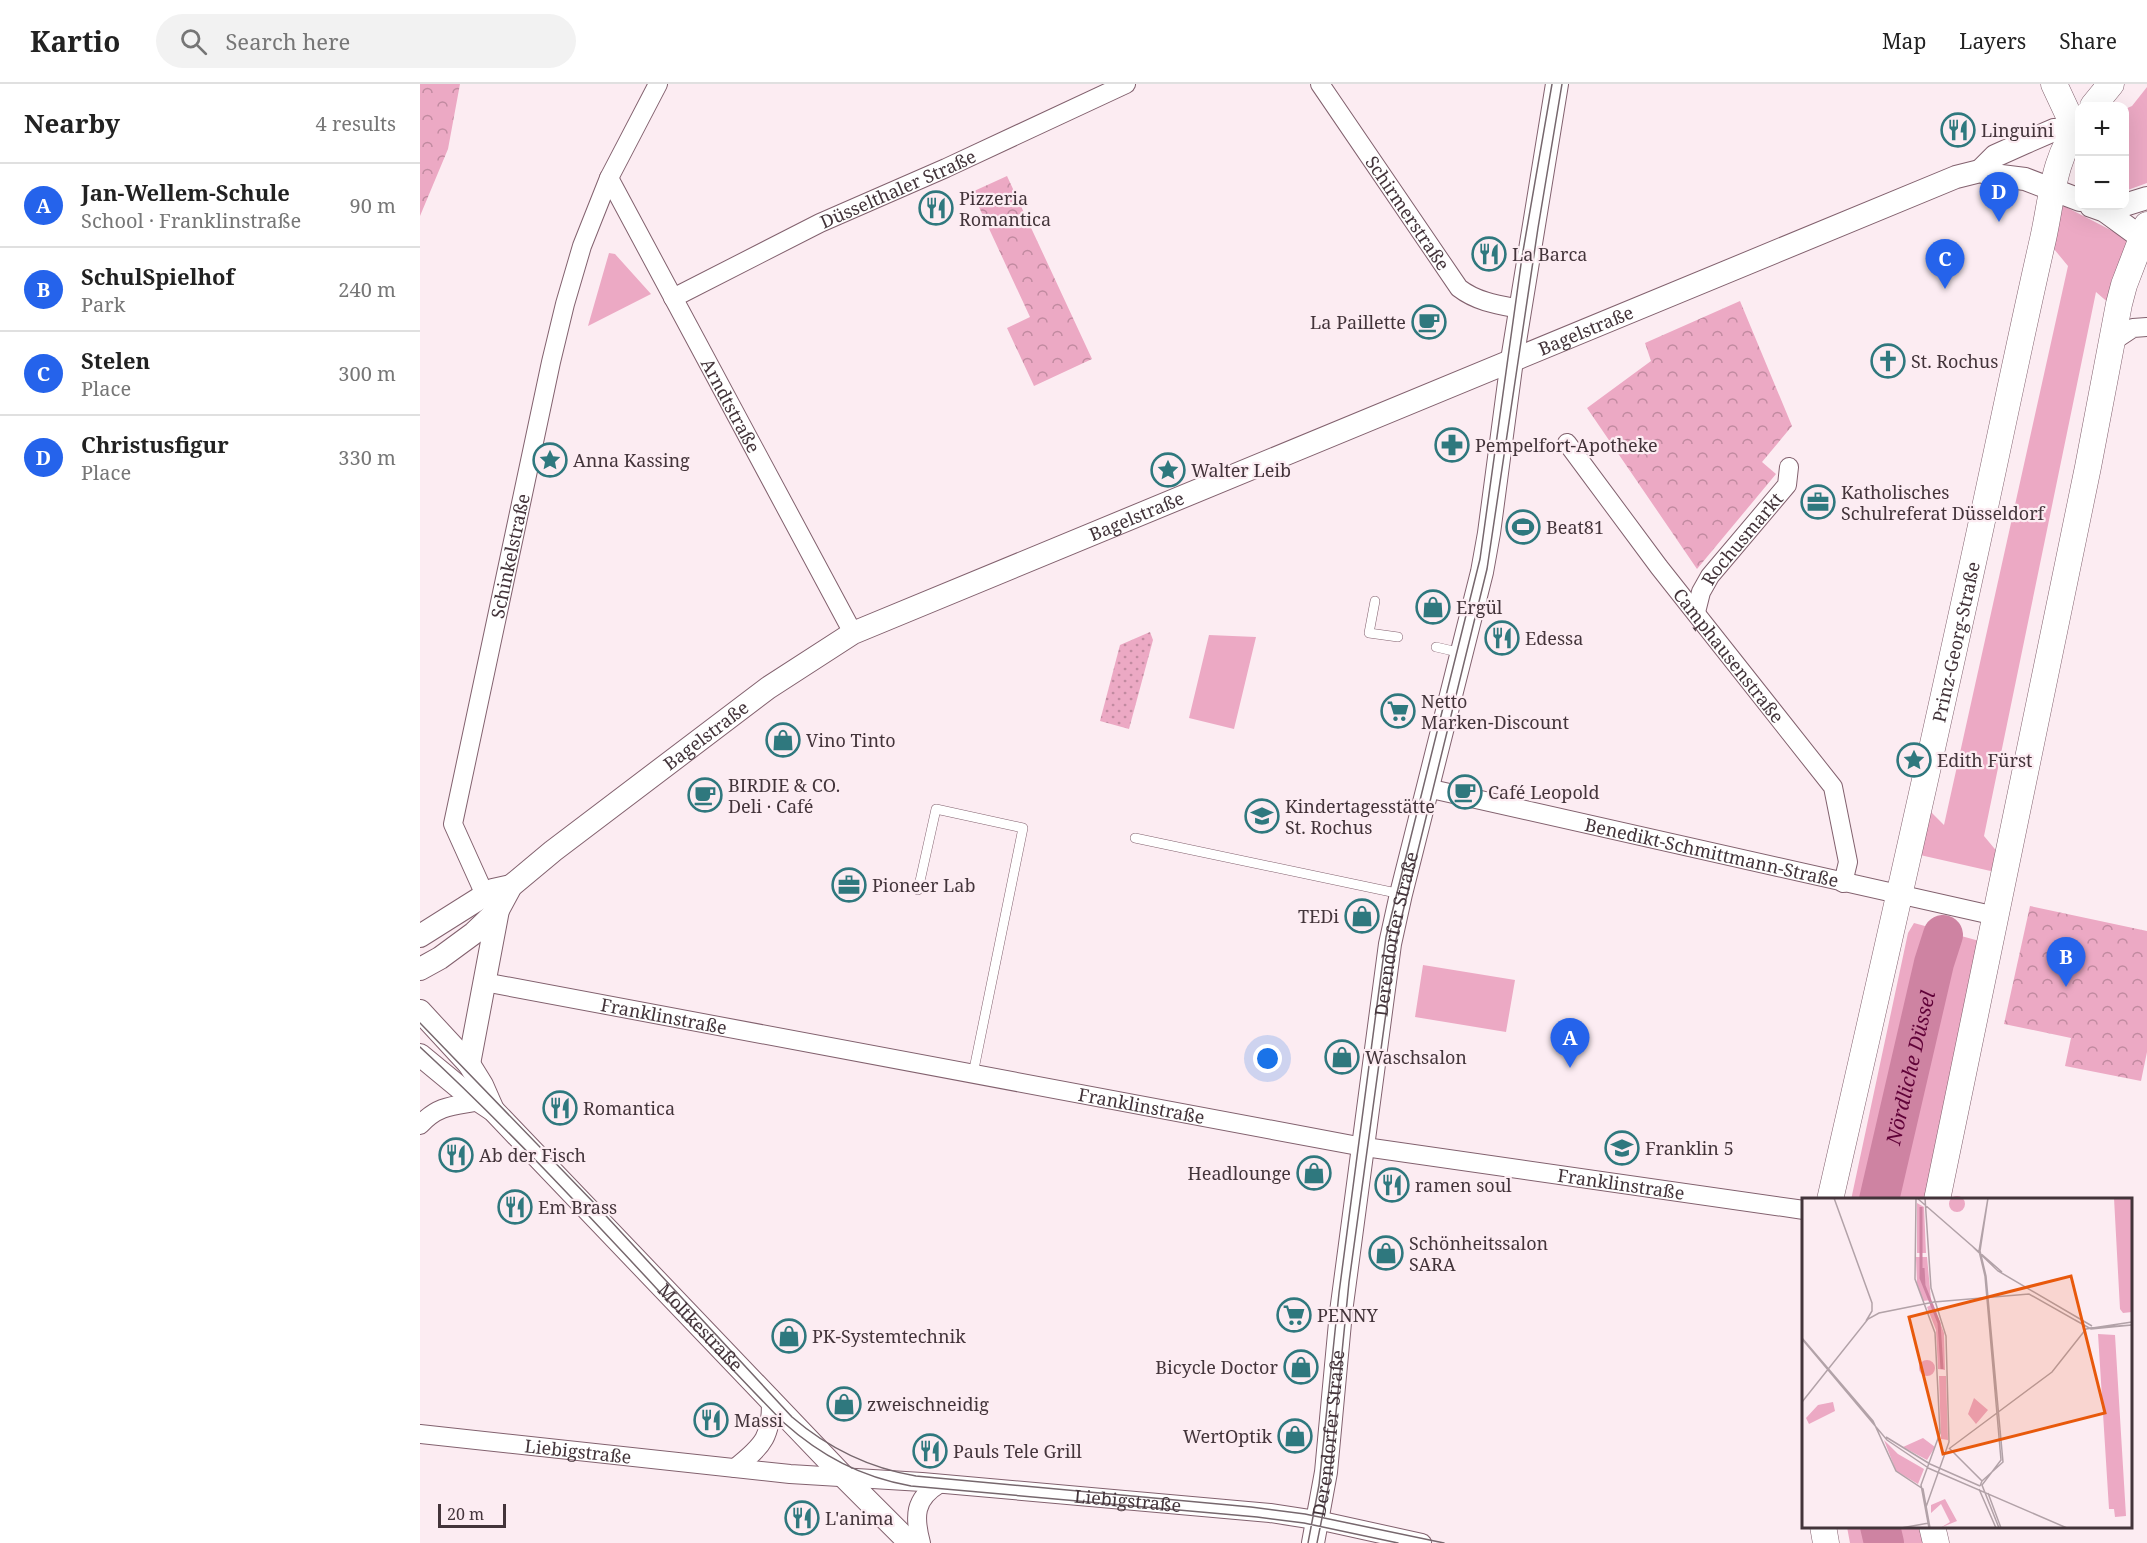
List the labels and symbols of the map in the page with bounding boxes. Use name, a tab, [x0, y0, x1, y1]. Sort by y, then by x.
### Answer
restaurant icon: Linguini	[1940, 112, 1976, 148]
place label: Linguini	[1981, 118, 2054, 142]
street label: Düsselthaler Straße	[816, 144, 980, 234]
street label: Schirmerstraße	[1360, 151, 1455, 275]
pin: D	[1980, 172, 2018, 222]
place label: Pizzeria Romantica	[959, 186, 1051, 231]
restaurant icon: Pizzeria Romantica	[918, 190, 954, 226]
restaurant icon: La Barca	[1471, 236, 1507, 272]
pin: C	[1926, 240, 1964, 289]
place label: La Barca	[1512, 242, 1587, 266]
street label: Bagelstraße	[1534, 300, 1637, 360]
cafe icon: La Paillette	[1411, 304, 1447, 340]
place label: La Paillette	[1310, 310, 1406, 334]
church icon: St. Rochus	[1870, 343, 1906, 379]
place label: St. Rochus	[1911, 349, 1998, 373]
street label: Arndtstraße	[696, 354, 766, 457]
pharmacy icon: Pempelfort-Apotheke	[1434, 427, 1470, 463]
place label: Pempelfort-Apotheke	[1475, 433, 1658, 457]
place icon: Anna Kassing	[532, 442, 568, 478]
place label: Anna Kassing	[573, 448, 690, 472]
place icon: Walter Leib	[1150, 452, 1186, 488]
place label: Walter Leib	[1191, 458, 1291, 482]
place label: Katholisches Schulreferat Düsseldorf	[1841, 480, 2046, 525]
office icon: Katholisches Schulreferat Düsseldorf	[1800, 484, 1836, 520]
street label: Bagelstraße	[1085, 485, 1188, 546]
street label: Rochusmarkt	[1695, 487, 1788, 589]
street label: Schinkelstraße	[485, 491, 535, 620]
sports icon: Beat81	[1505, 509, 1541, 545]
place label: Beat81	[1546, 515, 1604, 539]
street label: Prinz-Georg-Straße	[1926, 559, 1985, 725]
street label: Camphausenstraße	[1668, 583, 1790, 728]
shop icon: Ergül	[1415, 589, 1451, 625]
place label: Ergül	[1456, 595, 1503, 619]
restaurant icon: Edessa	[1484, 620, 1520, 656]
place label: Edessa	[1525, 626, 1583, 650]
place label: Netto Marken-Discount	[1421, 689, 1569, 734]
supermarket icon: Netto Marken-Discount	[1380, 693, 1416, 729]
street label: Bagelstraße	[658, 695, 753, 775]
shop icon: Vino Tinto	[765, 722, 801, 758]
place label: Vino Tinto	[806, 728, 896, 752]
place icon: Edith Fürst	[1896, 742, 1932, 778]
place label: Edith Fürst	[1937, 748, 2032, 772]
place label: BIRDIE & CO. Deli · Café	[728, 773, 840, 818]
cafe icon: Café Leopold	[1447, 774, 1483, 810]
cafe icon: BIRDIE & CO. Deli · Café	[687, 777, 723, 813]
place label: Café Leopold	[1488, 780, 1599, 804]
place label: Kindertagesstätte St. Rochus	[1285, 794, 1435, 839]
school or university icon: Kindertagesstätte St. Rochus	[1244, 798, 1280, 834]
street label: Benedikt-Schmittmann-Straße	[1583, 812, 1841, 892]
street label: Derendorfer Straße	[1368, 849, 1423, 1018]
office icon: Pioneer Lab	[831, 867, 867, 903]
place label: Pioneer Lab	[872, 873, 975, 897]
shop icon: TEDi	[1344, 898, 1380, 934]
place label: TEDi	[1298, 904, 1339, 928]
pin: B	[2046, 938, 2086, 987]
water label: Nördliche Düssel	[1879, 988, 1941, 1148]
street label: Franklinstraße	[599, 992, 729, 1039]
pin: A	[1550, 1018, 1590, 1068]
shop icon: Waschsalon	[1324, 1039, 1360, 1075]
your location	[1253, 1044, 1282, 1073]
place label: Waschsalon	[1365, 1045, 1467, 1069]
street label: Franklinstraße	[1076, 1082, 1207, 1129]
restaurant icon: Romantica	[542, 1090, 578, 1126]
place label: Romantica	[583, 1096, 675, 1120]
school or university icon: Franklin 5	[1604, 1130, 1640, 1166]
place label: Franklin 5	[1645, 1136, 1734, 1160]
restaurant icon: Ab der Fisch	[438, 1137, 474, 1173]
place label: Ab der Fisch	[479, 1143, 586, 1167]
shop icon: Headlounge	[1296, 1155, 1332, 1191]
place label: Headlounge	[1188, 1161, 1291, 1185]
street label: Franklinstraße	[1556, 1163, 1686, 1205]
restaurant icon: ramen soul	[1374, 1167, 1410, 1203]
place label: ramen soul	[1415, 1173, 1512, 1197]
restaurant icon: Em Brass	[497, 1189, 533, 1225]
place label: Em Brass	[538, 1195, 617, 1219]
inset map	[1802, 1198, 2132, 1528]
place label: Schönheitssalon SARA	[1409, 1231, 1549, 1276]
shop icon: Schönheitssalon SARA	[1368, 1235, 1404, 1271]
street label: Moltkestraße	[653, 1278, 748, 1376]
supermarket icon: PENNY	[1276, 1297, 1312, 1333]
place label: PENNY	[1317, 1303, 1379, 1327]
shop icon: PK-Systemtechnik	[771, 1318, 807, 1354]
place label: PK-Systemtechnik	[812, 1324, 966, 1348]
shop icon: Bicycle Doctor	[1283, 1349, 1319, 1385]
street label: Derendorfer Straße	[1306, 1349, 1349, 1518]
place label: Bicycle Doctor	[1155, 1355, 1279, 1379]
shop icon: zweischneidig	[826, 1386, 862, 1422]
place label: zweischneidig	[867, 1392, 989, 1416]
restaurant icon: Massi	[693, 1402, 729, 1438]
place label: Massi	[734, 1408, 783, 1432]
shop icon: WertOptik	[1277, 1418, 1313, 1454]
place label: WertOptik	[1183, 1424, 1272, 1448]
street label: Liebigstraße	[524, 1433, 633, 1469]
restaurant icon: Pauls Tele Grill	[912, 1433, 948, 1469]
place label: Pauls Tele Grill	[953, 1439, 1082, 1463]
street label: Liebigstraße	[1073, 1484, 1182, 1517]
restaurant icon: L'anima	[784, 1500, 820, 1536]
scale bar	[438, 1501, 506, 1528]
place label: L'anima	[825, 1506, 894, 1530]

